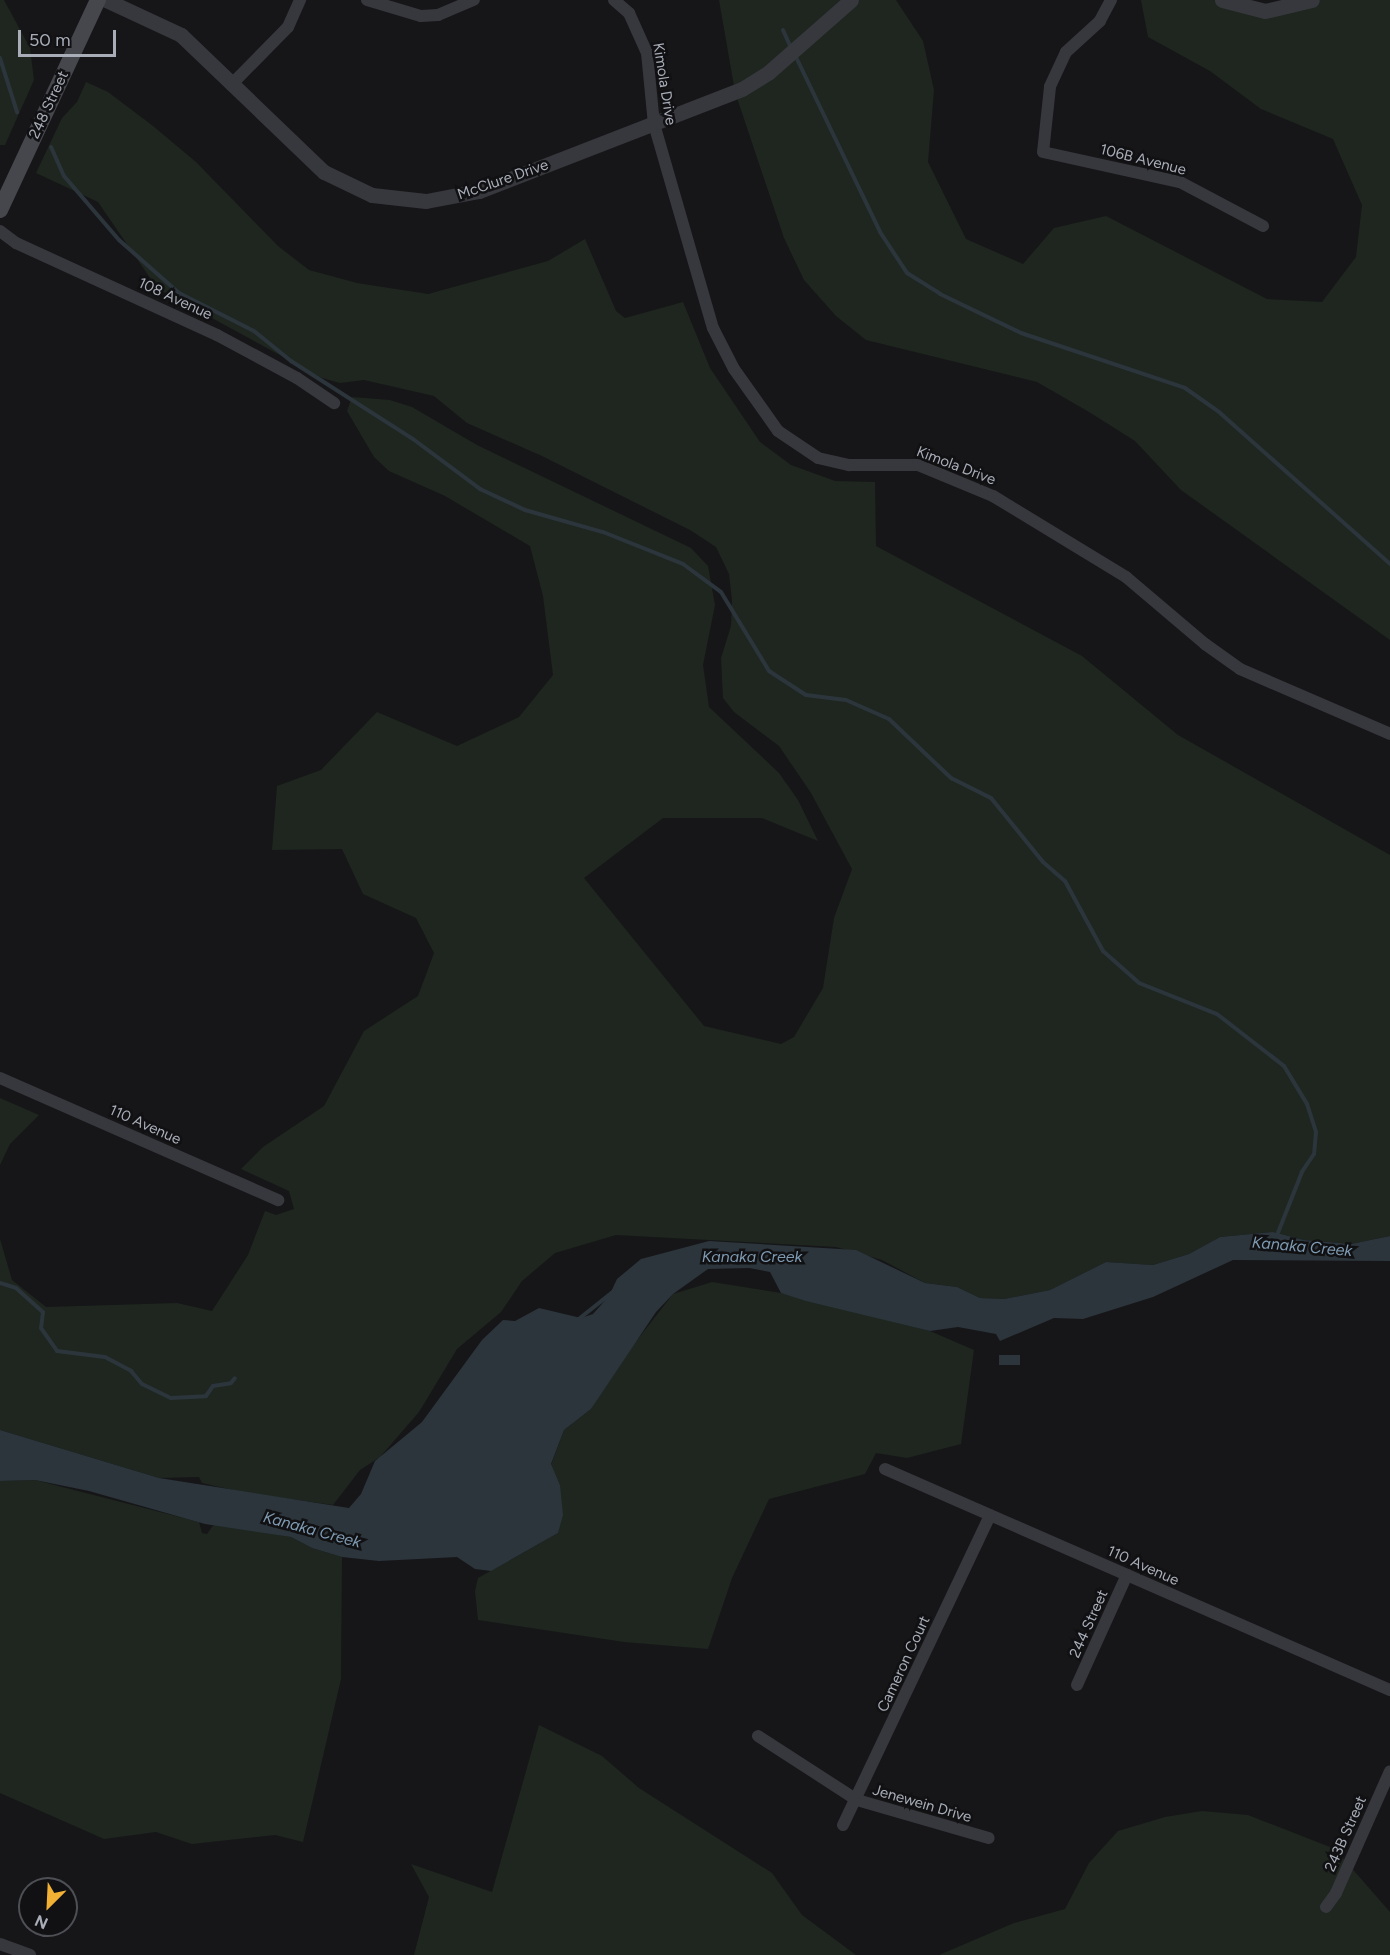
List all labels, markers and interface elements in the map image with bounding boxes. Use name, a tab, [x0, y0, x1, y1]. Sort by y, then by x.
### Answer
scale bar	[21, 18, 118, 56]
text: 50 m	[29, 29, 71, 51]
street label: Kimola Drive	[649, 41, 679, 127]
street label: 248 Street	[25, 68, 73, 142]
street label: 106B Avenue	[1098, 141, 1188, 179]
street label: McClure Drive	[455, 156, 551, 204]
street label: 108 Avenue	[135, 274, 215, 324]
street label: Kimola Drive	[914, 443, 998, 489]
street label: 110 Avenue	[106, 1101, 184, 1149]
water label: Kanaka Creek	[1251, 1233, 1353, 1261]
water label: Kanaka Creek	[702, 1247, 802, 1267]
water label: Kanaka Creek	[261, 1508, 363, 1552]
street label: 110 Avenue	[1104, 1542, 1182, 1590]
street label: 244 Street	[1066, 1587, 1112, 1661]
street label: Cameron Court	[874, 1613, 934, 1715]
street label: Jenewein Drive	[870, 1781, 974, 1827]
street label: 243B Street	[1321, 1793, 1371, 1875]
north arrow	[18, 1877, 78, 1937]
text: N	[32, 1911, 51, 1933]

